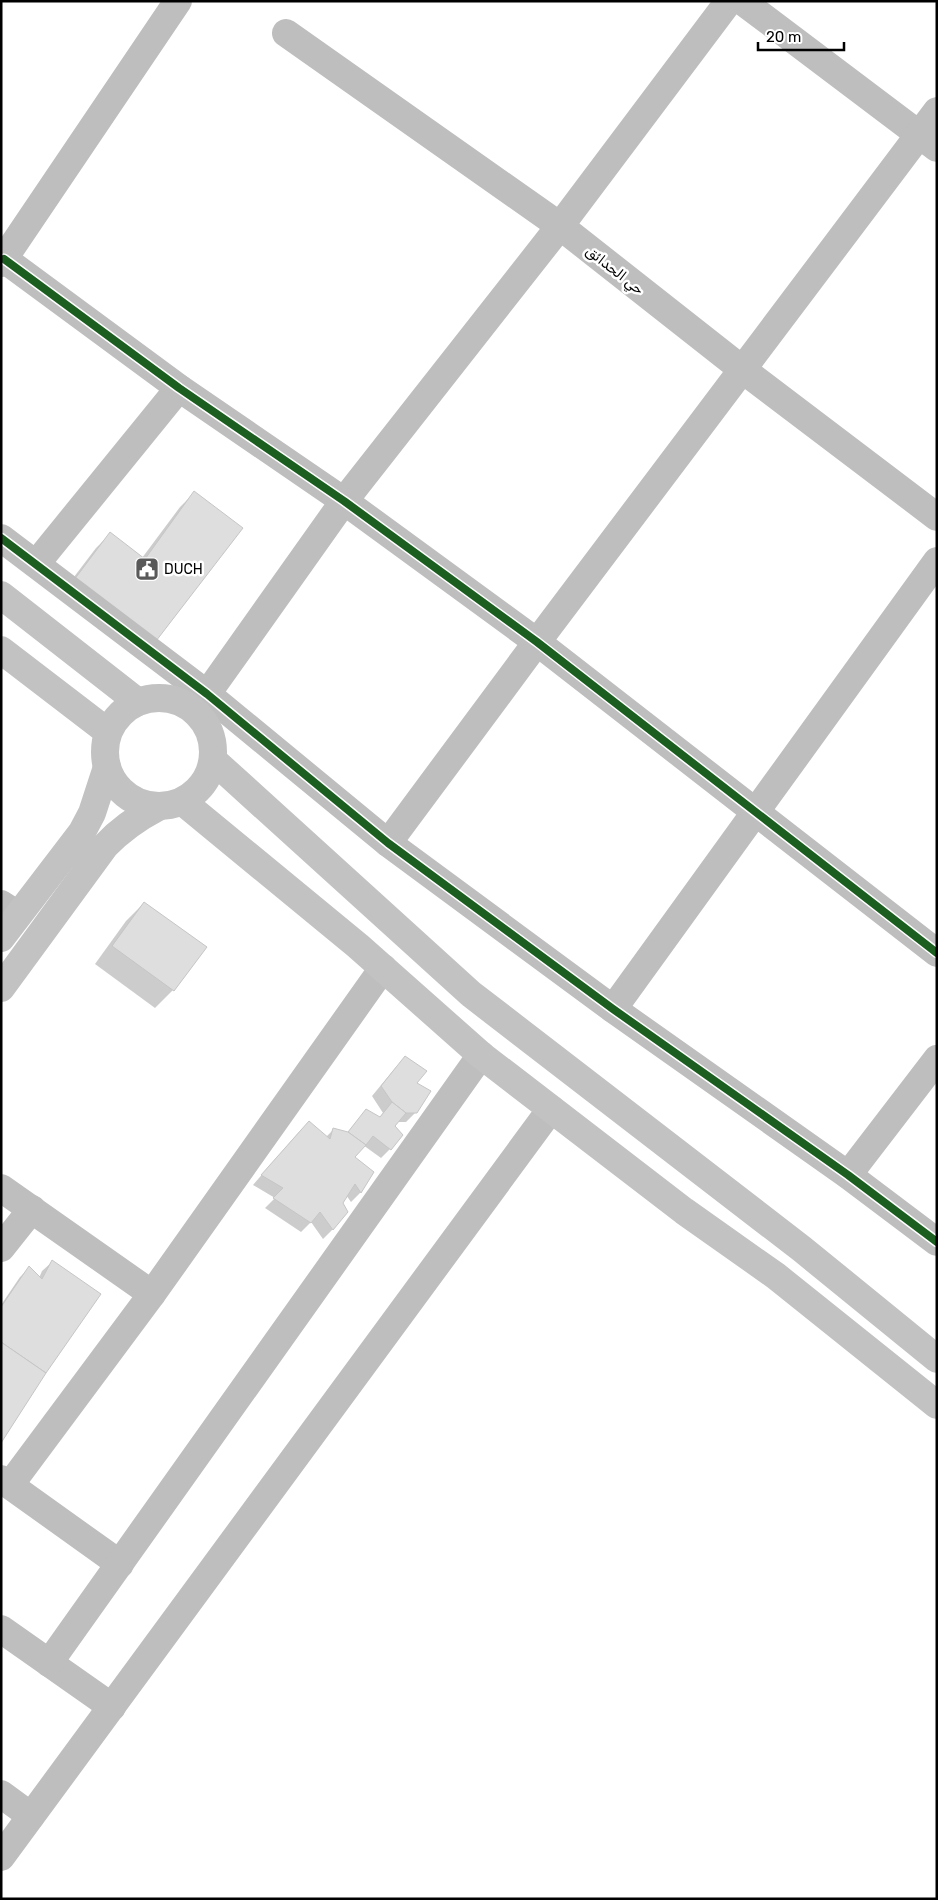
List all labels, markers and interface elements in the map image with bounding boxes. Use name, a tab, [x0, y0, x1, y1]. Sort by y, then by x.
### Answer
scale bar	[758, 20, 844, 52]
text: 20 m	[766, 28, 801, 46]
street label: حي الحدائق	[581, 242, 647, 300]
public building icon: DUCH	[134, 556, 160, 582]
place label: DUCH	[164, 561, 203, 578]

